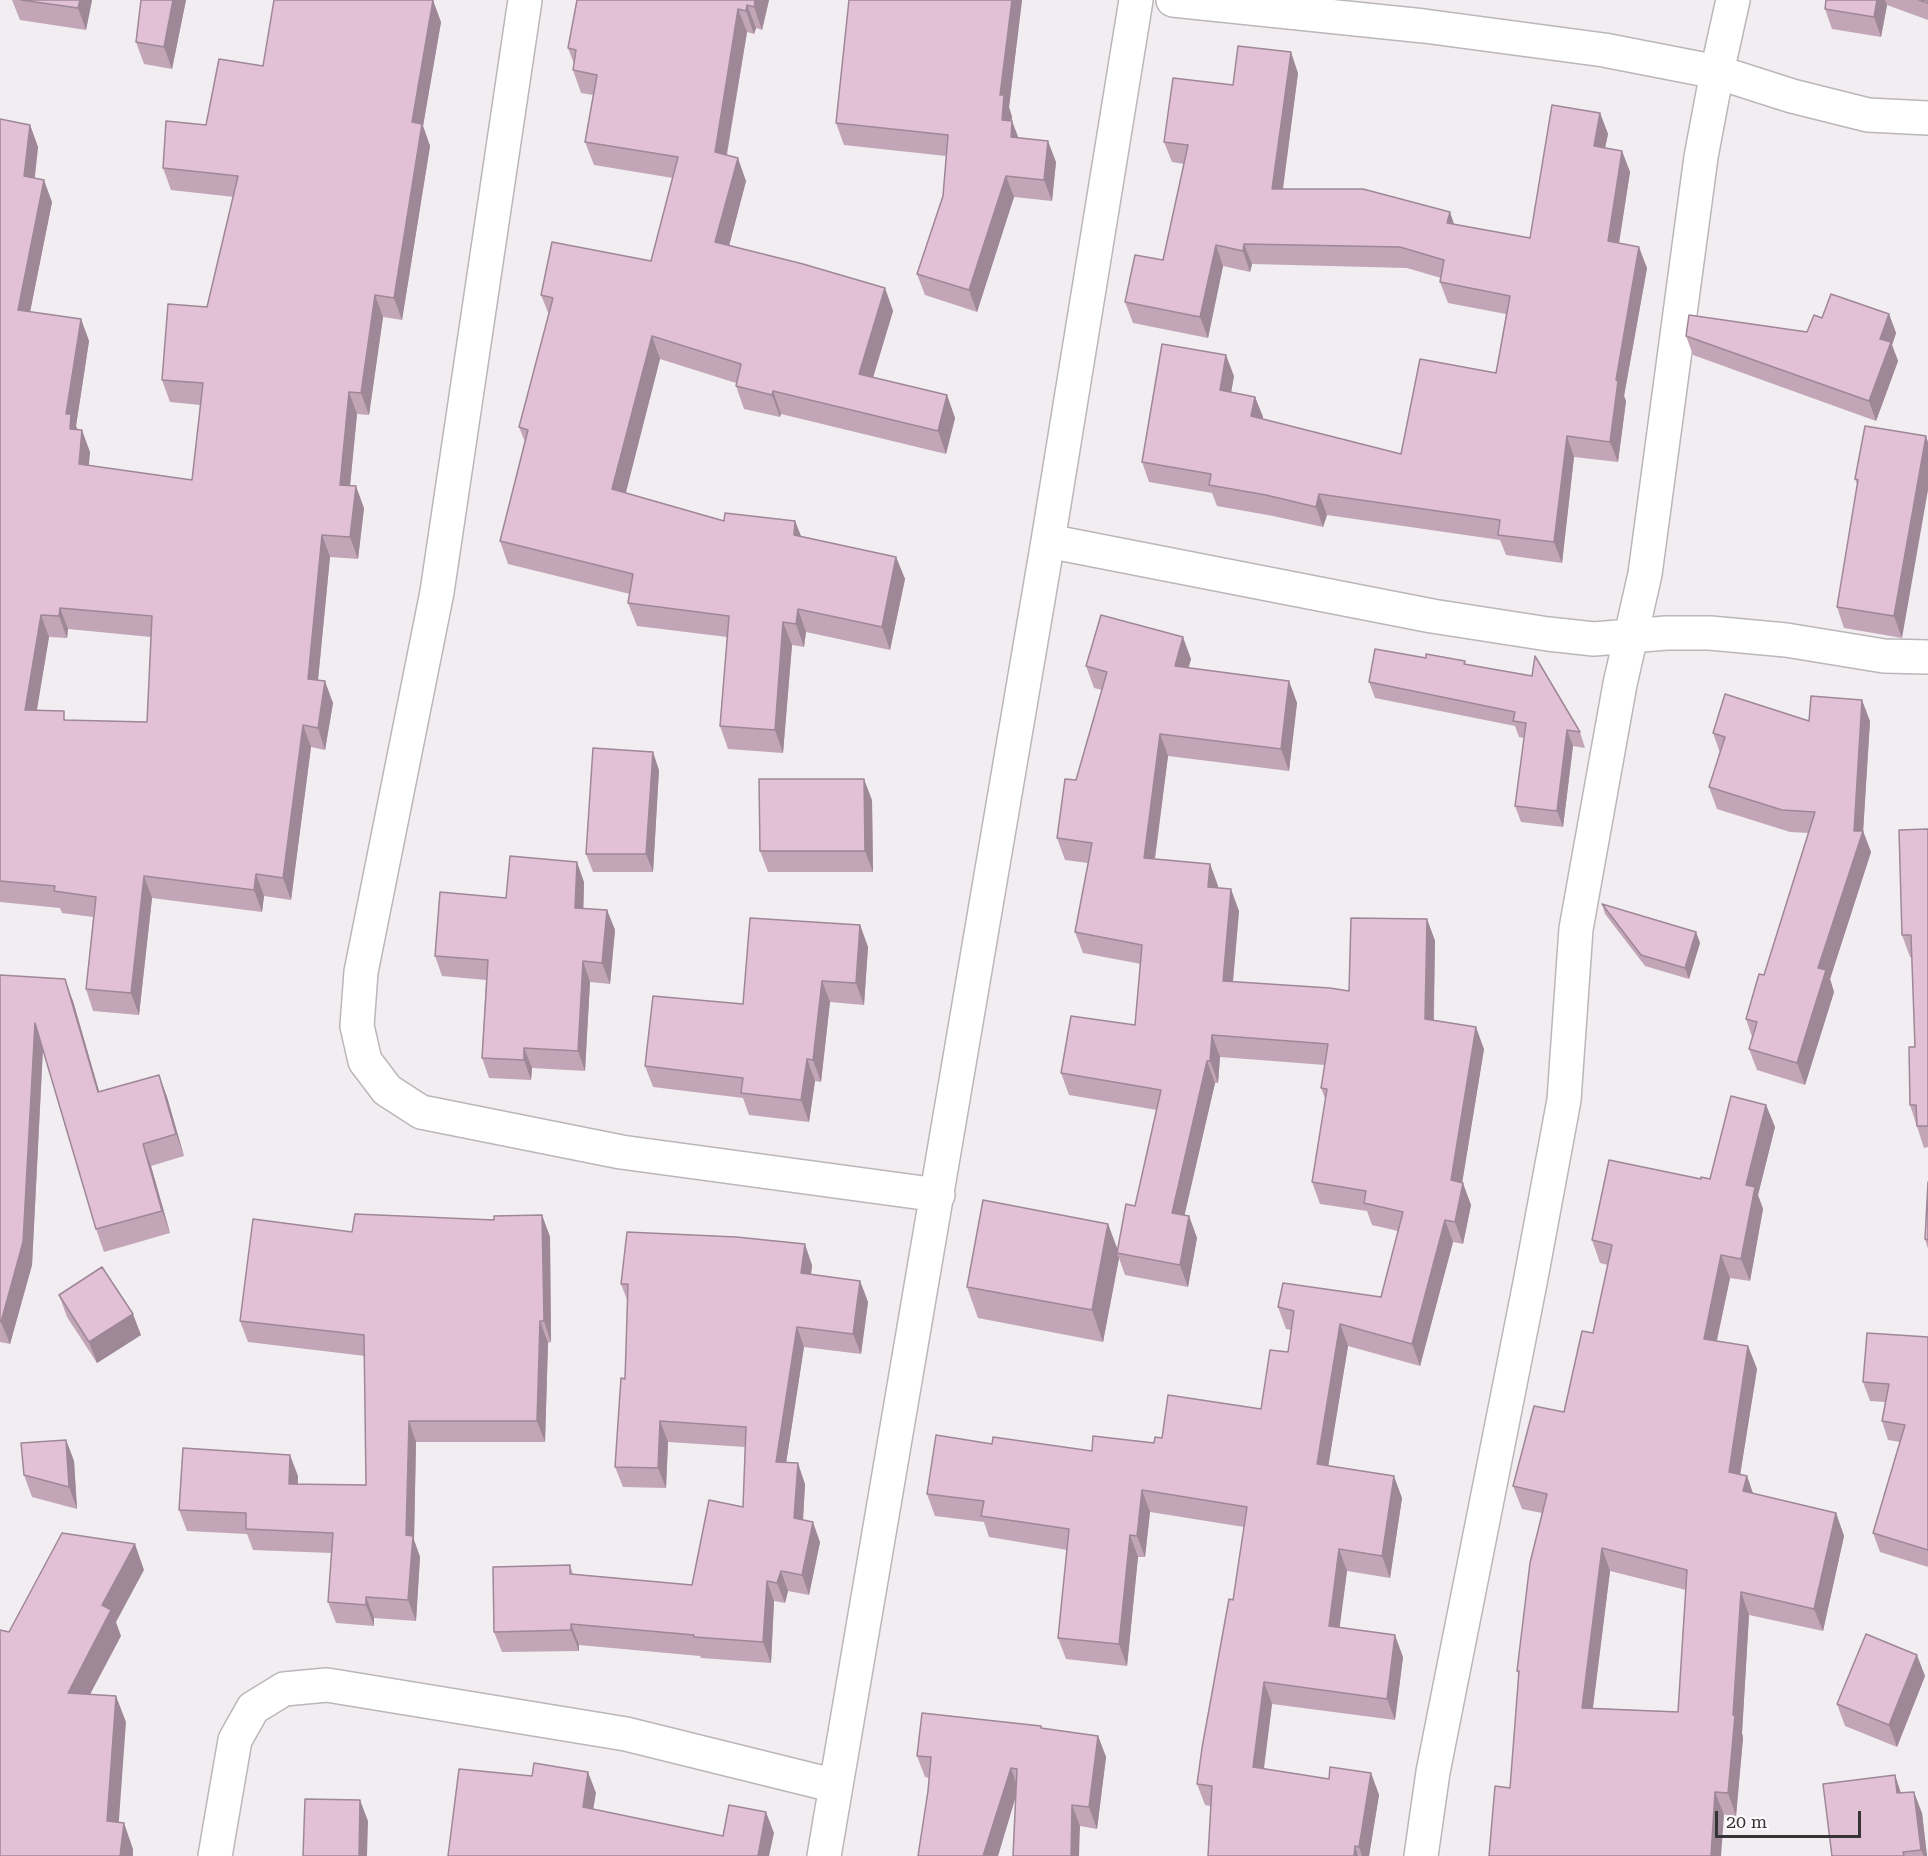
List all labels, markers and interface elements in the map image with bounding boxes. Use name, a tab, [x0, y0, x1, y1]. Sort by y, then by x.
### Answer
scale bar	[1718, 1799, 1864, 1837]
text: 20 m	[1726, 1811, 1767, 1832]

